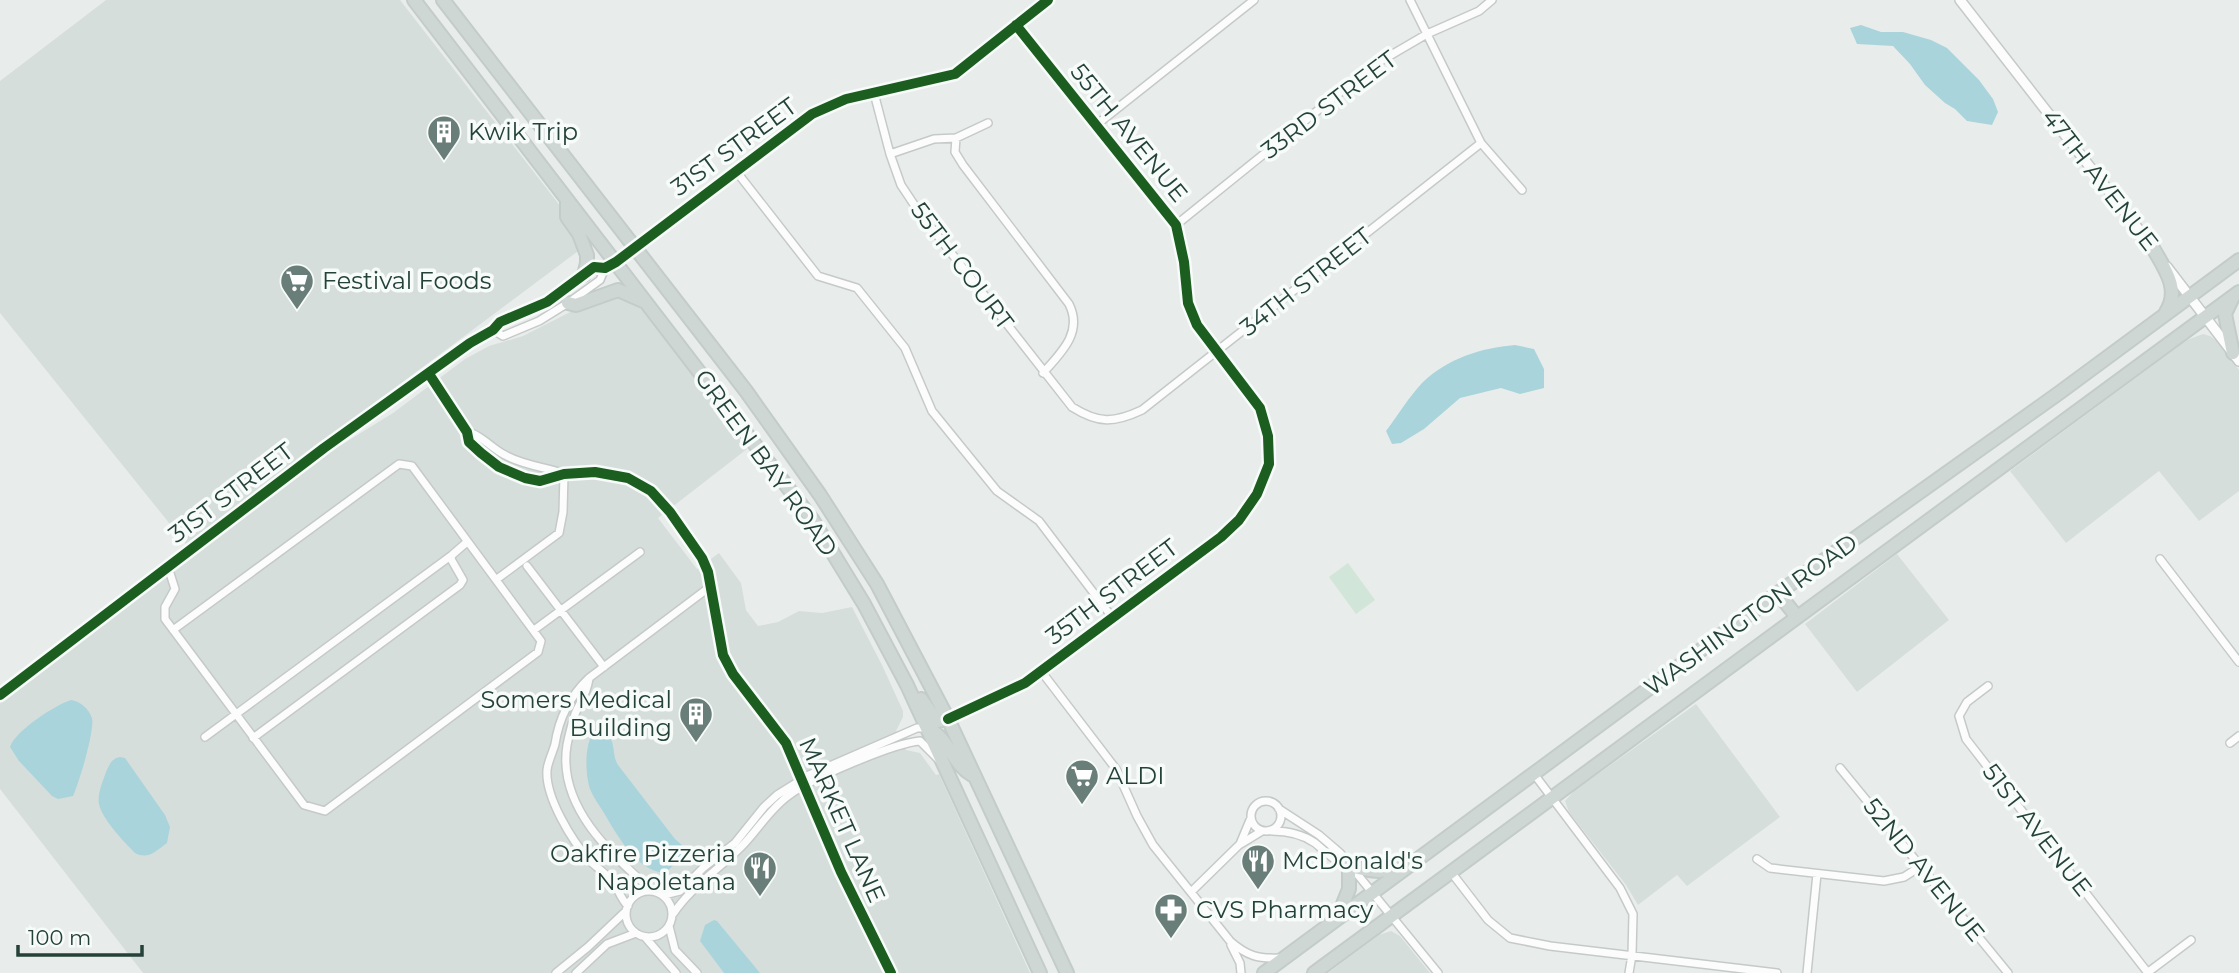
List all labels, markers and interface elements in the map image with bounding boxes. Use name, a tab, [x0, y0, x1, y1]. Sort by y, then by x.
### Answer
street label: 33RD STREET	[1255, 44, 1402, 165]
street label: 55TH AVENUE	[1065, 58, 1194, 208]
street label: 31ST STREET	[665, 91, 802, 202]
street label: 47TH AVENUE	[2036, 103, 2165, 256]
building icon: Kwik Trip	[425, 113, 463, 162]
place label: Kwik Trip	[468, 117, 578, 146]
street label: 55TH COURT	[905, 196, 1020, 336]
street label: 34TH STREET	[1234, 221, 1378, 342]
supermarket icon: Festival Foods	[278, 262, 316, 311]
place label: Festival Foods	[322, 266, 491, 295]
street label: GREEN BAY ROAD	[689, 364, 844, 562]
street label: 31ST STREET	[163, 436, 299, 549]
street label: WASHINGTON ROAD	[1638, 528, 1863, 702]
street label: 35TH STREET	[1040, 532, 1184, 651]
place label: Somers Medical Building	[480, 685, 672, 742]
building icon: Somers Medical Building	[677, 695, 715, 744]
street label: MARKET LANE	[793, 733, 892, 907]
supermarket icon: ALDI	[1063, 757, 1101, 806]
street label: 51ST AVENUE	[1977, 758, 2098, 902]
place label: ALDI	[1106, 761, 1164, 790]
street label: 52ND AVENUE	[1858, 792, 1991, 947]
place label: Oakfire Pizzeria Napoletana	[550, 839, 736, 896]
restaurant icon: McDonald's	[1239, 842, 1277, 891]
place label: McDonald's	[1282, 846, 1423, 875]
restaurant icon: Oakfire Pizzeria Napoletana	[741, 849, 779, 898]
pharmacy icon: CVS Pharmacy	[1152, 891, 1190, 940]
place label: CVS Pharmacy	[1196, 895, 1373, 924]
scale bar	[18, 914, 142, 958]
text: 100 m	[28, 925, 91, 950]

